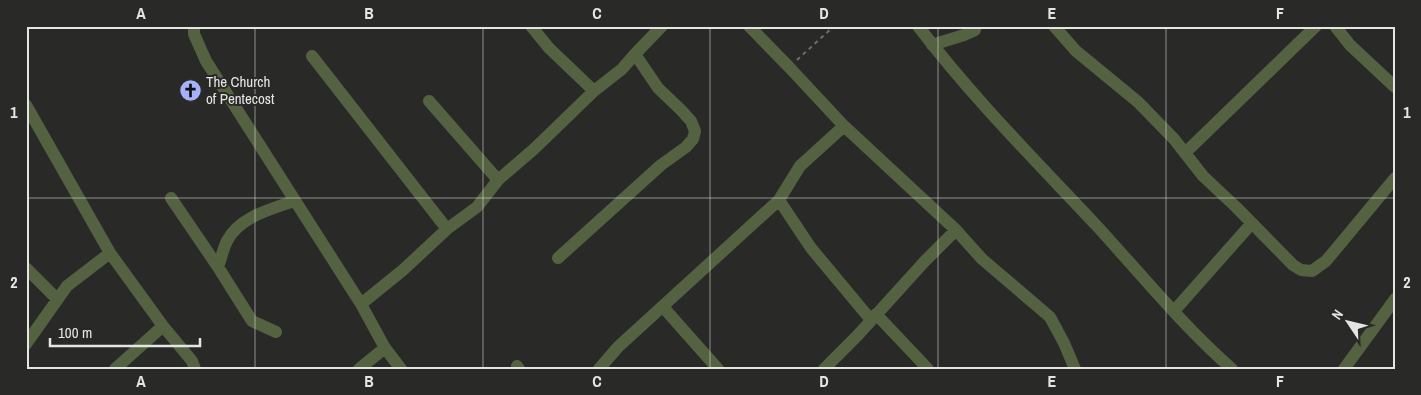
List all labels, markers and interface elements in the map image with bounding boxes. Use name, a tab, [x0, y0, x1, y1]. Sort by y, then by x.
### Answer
text: A	[136, 2, 146, 24]
text: B	[364, 2, 374, 24]
text: C	[592, 2, 602, 24]
text: D	[819, 2, 829, 24]
text: E	[1048, 2, 1057, 24]
text: F	[1276, 2, 1284, 24]
place label: The Church of Pentecost	[206, 71, 275, 109]
church icon: The Church of Pentecost	[178, 78, 202, 102]
text: 1	[10, 101, 18, 123]
text: 1	[1403, 101, 1411, 123]
text: 2	[10, 271, 18, 293]
text: 2	[1403, 271, 1411, 293]
north arrow	[1324, 298, 1374, 348]
text: N	[1328, 306, 1347, 323]
scale bar	[50, 315, 200, 347]
text: 100 m	[58, 322, 92, 343]
text: A	[136, 370, 146, 392]
text: B	[364, 370, 374, 392]
text: C	[592, 370, 602, 392]
text: D	[819, 370, 829, 392]
text: E	[1048, 370, 1057, 392]
text: F	[1276, 370, 1284, 392]

